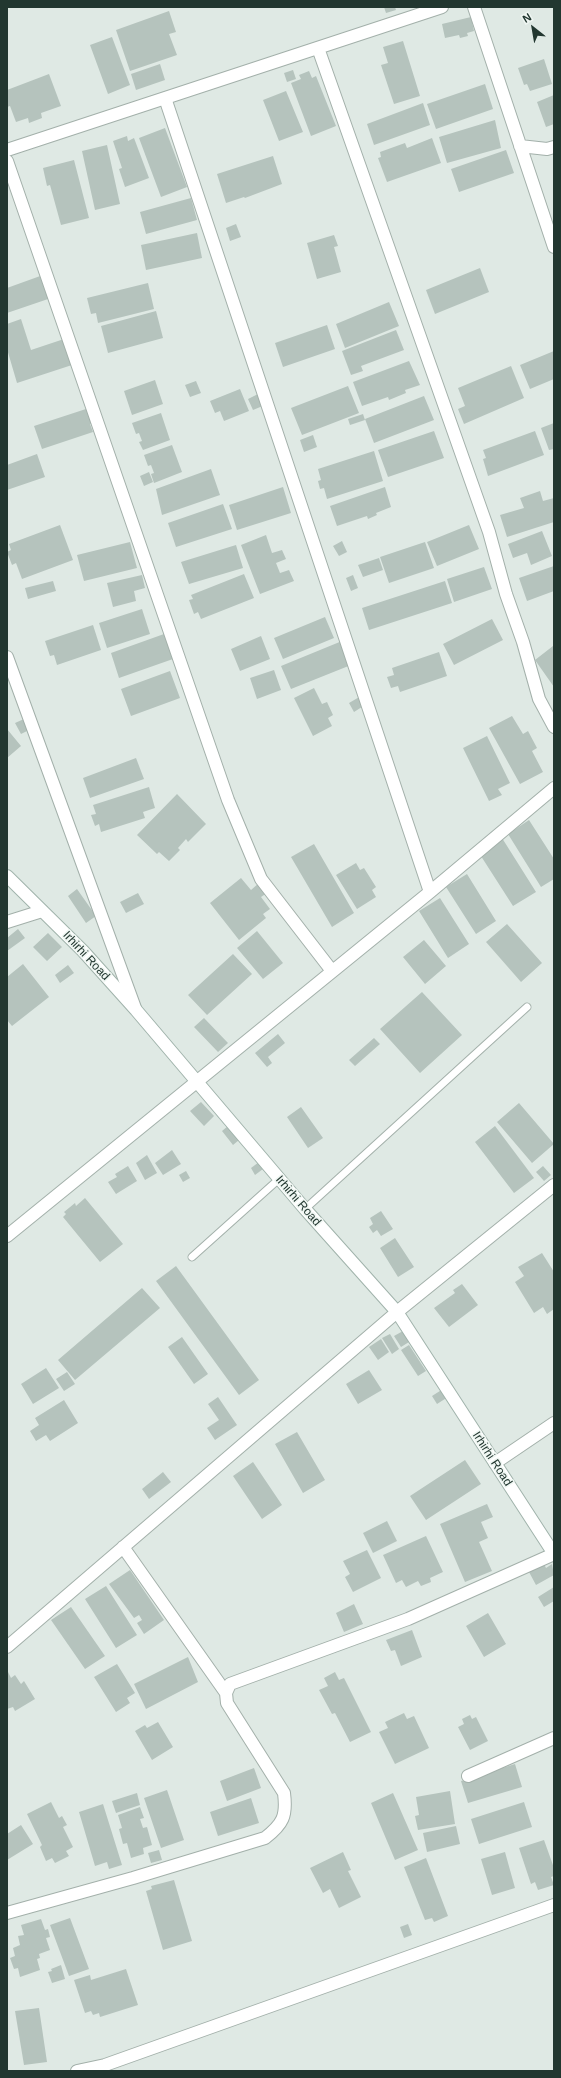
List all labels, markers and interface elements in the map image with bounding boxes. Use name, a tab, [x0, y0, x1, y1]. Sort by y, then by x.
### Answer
north arrow	[513, 8, 553, 48]
text: N	[520, 11, 533, 25]
street label: Irhirhi Road	[60, 928, 112, 984]
street label: Irhirhi Road	[272, 1173, 324, 1229]
street label: Irhirhi Road	[469, 1429, 515, 1489]

